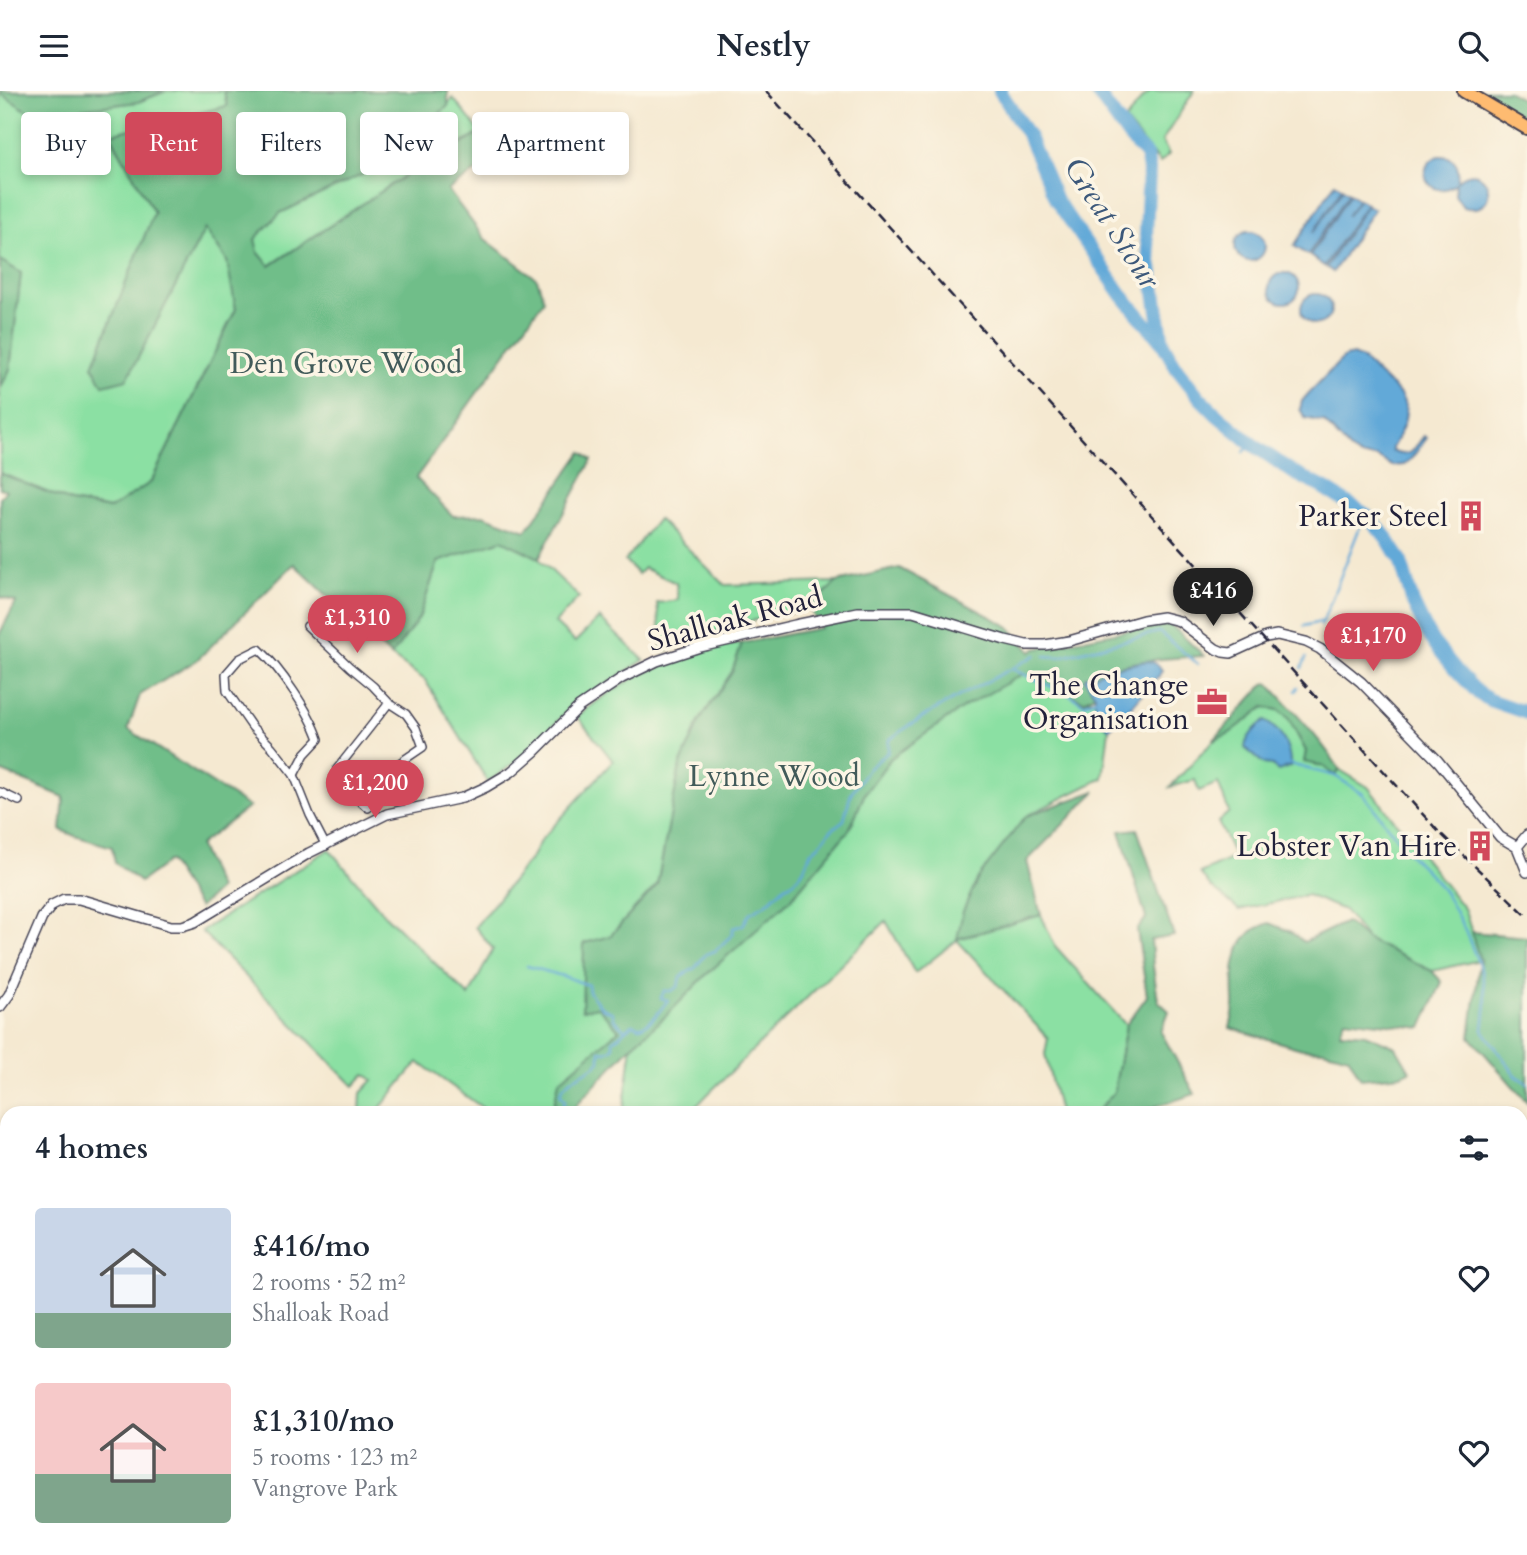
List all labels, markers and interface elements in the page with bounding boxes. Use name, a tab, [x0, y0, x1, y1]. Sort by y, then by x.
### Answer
text: Nestly	[716, 24, 811, 68]
icon: menu	[35, 27, 73, 65]
icon: search	[1454, 27, 1492, 65]
chip: Buy	[21, 112, 111, 175]
chip: Rent	[125, 112, 222, 175]
chip: Filters	[236, 112, 346, 175]
chip: New	[360, 112, 458, 175]
chip: Apartment	[472, 112, 629, 175]
water label: Great Stour	[1053, 149, 1172, 299]
park label: Den Grove Wood	[230, 343, 462, 384]
place label: Parker Steel	[1298, 496, 1448, 537]
building icon: Parker Steel	[1454, 499, 1488, 533]
pin: £416	[1172, 568, 1254, 628]
text: £416	[1189, 575, 1237, 606]
street label: Shalloak Road	[643, 576, 827, 662]
pin: £1,310	[300, 595, 414, 655]
text: £1,310	[324, 602, 390, 633]
pin: £1,170	[1316, 613, 1430, 673]
text: £1,170	[1340, 620, 1406, 651]
place label: The Change Organisation	[1023, 665, 1189, 740]
office icon: The Change Organisation	[1195, 685, 1229, 719]
park label: Lynne Wood	[688, 756, 860, 797]
pin: £1,200	[318, 761, 432, 820]
text: £1,200	[342, 767, 408, 798]
place label: Lobster Van Hire	[1236, 826, 1457, 867]
building icon: Lobster Van Hire	[1463, 829, 1497, 863]
text: 4 homes	[35, 1128, 148, 1169]
icon: filters	[1455, 1129, 1493, 1167]
text: £416/mo	[252, 1226, 370, 1267]
icon: home	[91, 1236, 175, 1320]
icon: heart	[1455, 1259, 1493, 1297]
text: 2 rooms · 52 m²	[252, 1267, 405, 1298]
text: Shalloak Road	[252, 1298, 389, 1329]
text: £1,310/mo	[252, 1401, 394, 1442]
icon: home	[91, 1411, 175, 1495]
icon: heart	[1455, 1434, 1493, 1472]
text: 5 rooms · 123 m²	[252, 1442, 417, 1473]
text: Vangrove Park	[252, 1473, 398, 1504]

